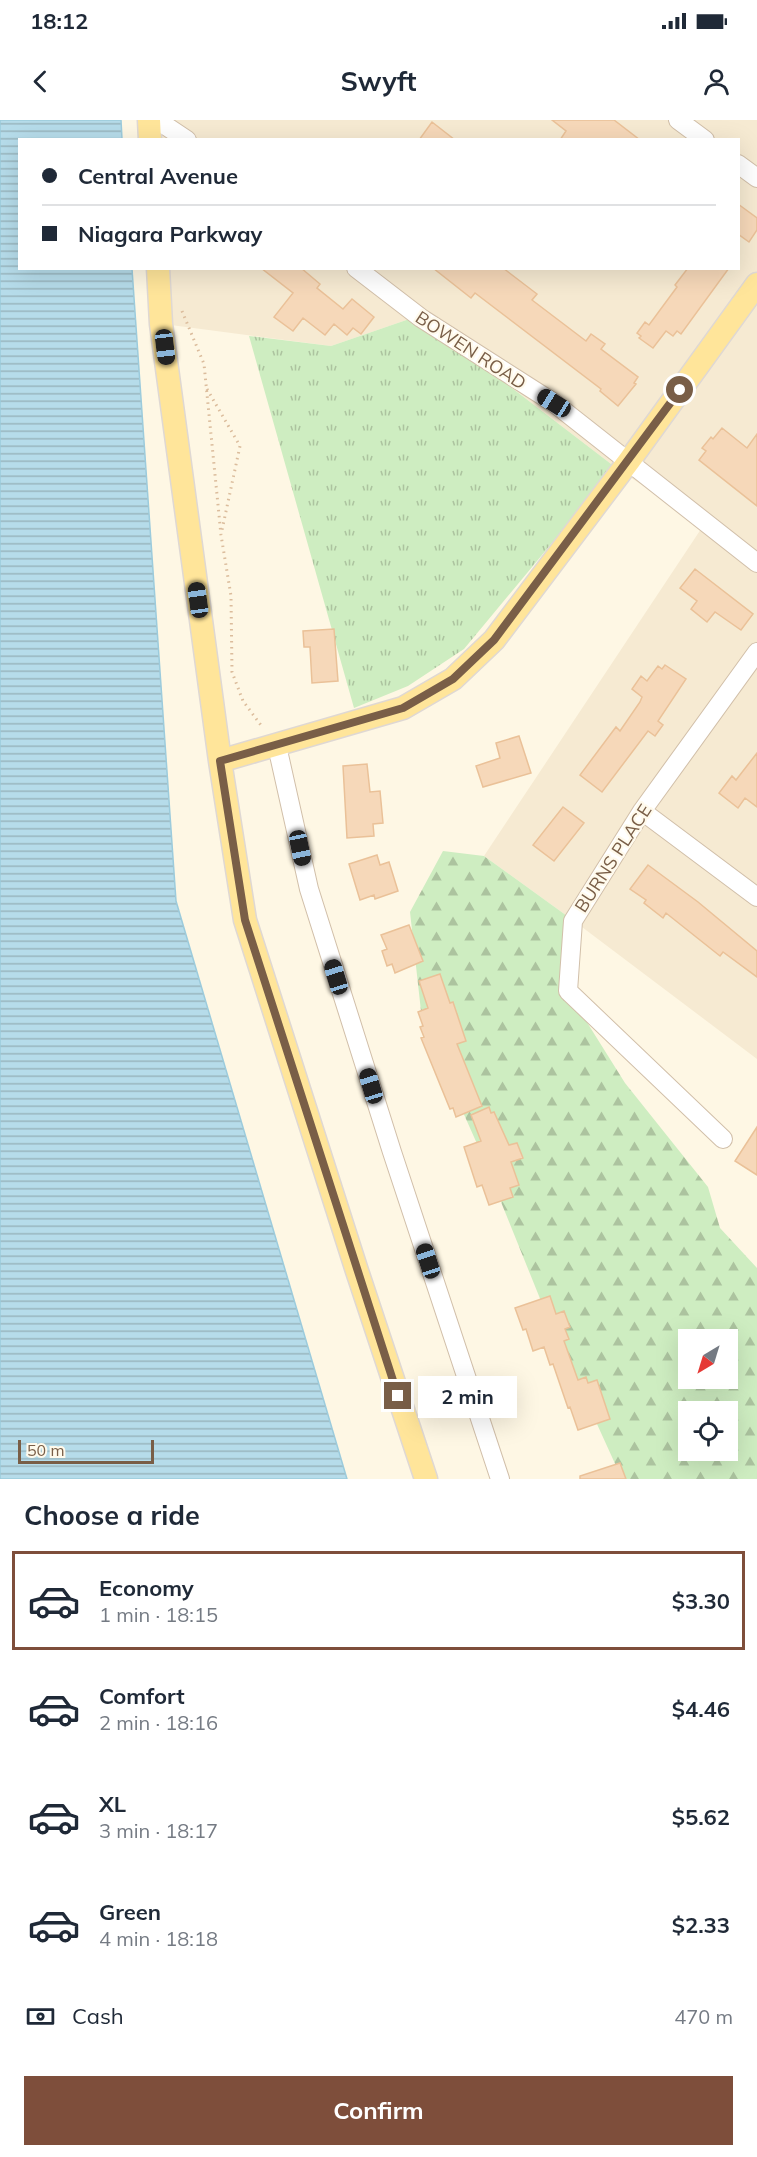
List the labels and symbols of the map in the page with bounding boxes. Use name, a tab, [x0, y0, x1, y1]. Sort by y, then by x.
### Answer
street label: BOWEN ROAD	[411, 306, 531, 394]
car	[154, 328, 176, 366]
route start	[666, 376, 693, 403]
car	[534, 386, 574, 420]
car	[187, 581, 209, 619]
street label: BURNS PLACE	[570, 800, 656, 916]
car	[287, 829, 313, 867]
car	[322, 957, 350, 997]
car	[357, 1066, 385, 1106]
car	[414, 1241, 442, 1281]
north arrow	[678, 1329, 738, 1389]
callout: 2 min	[419, 1375, 518, 1417]
route end	[384, 1382, 411, 1409]
scale bar	[18, 1437, 154, 1464]

